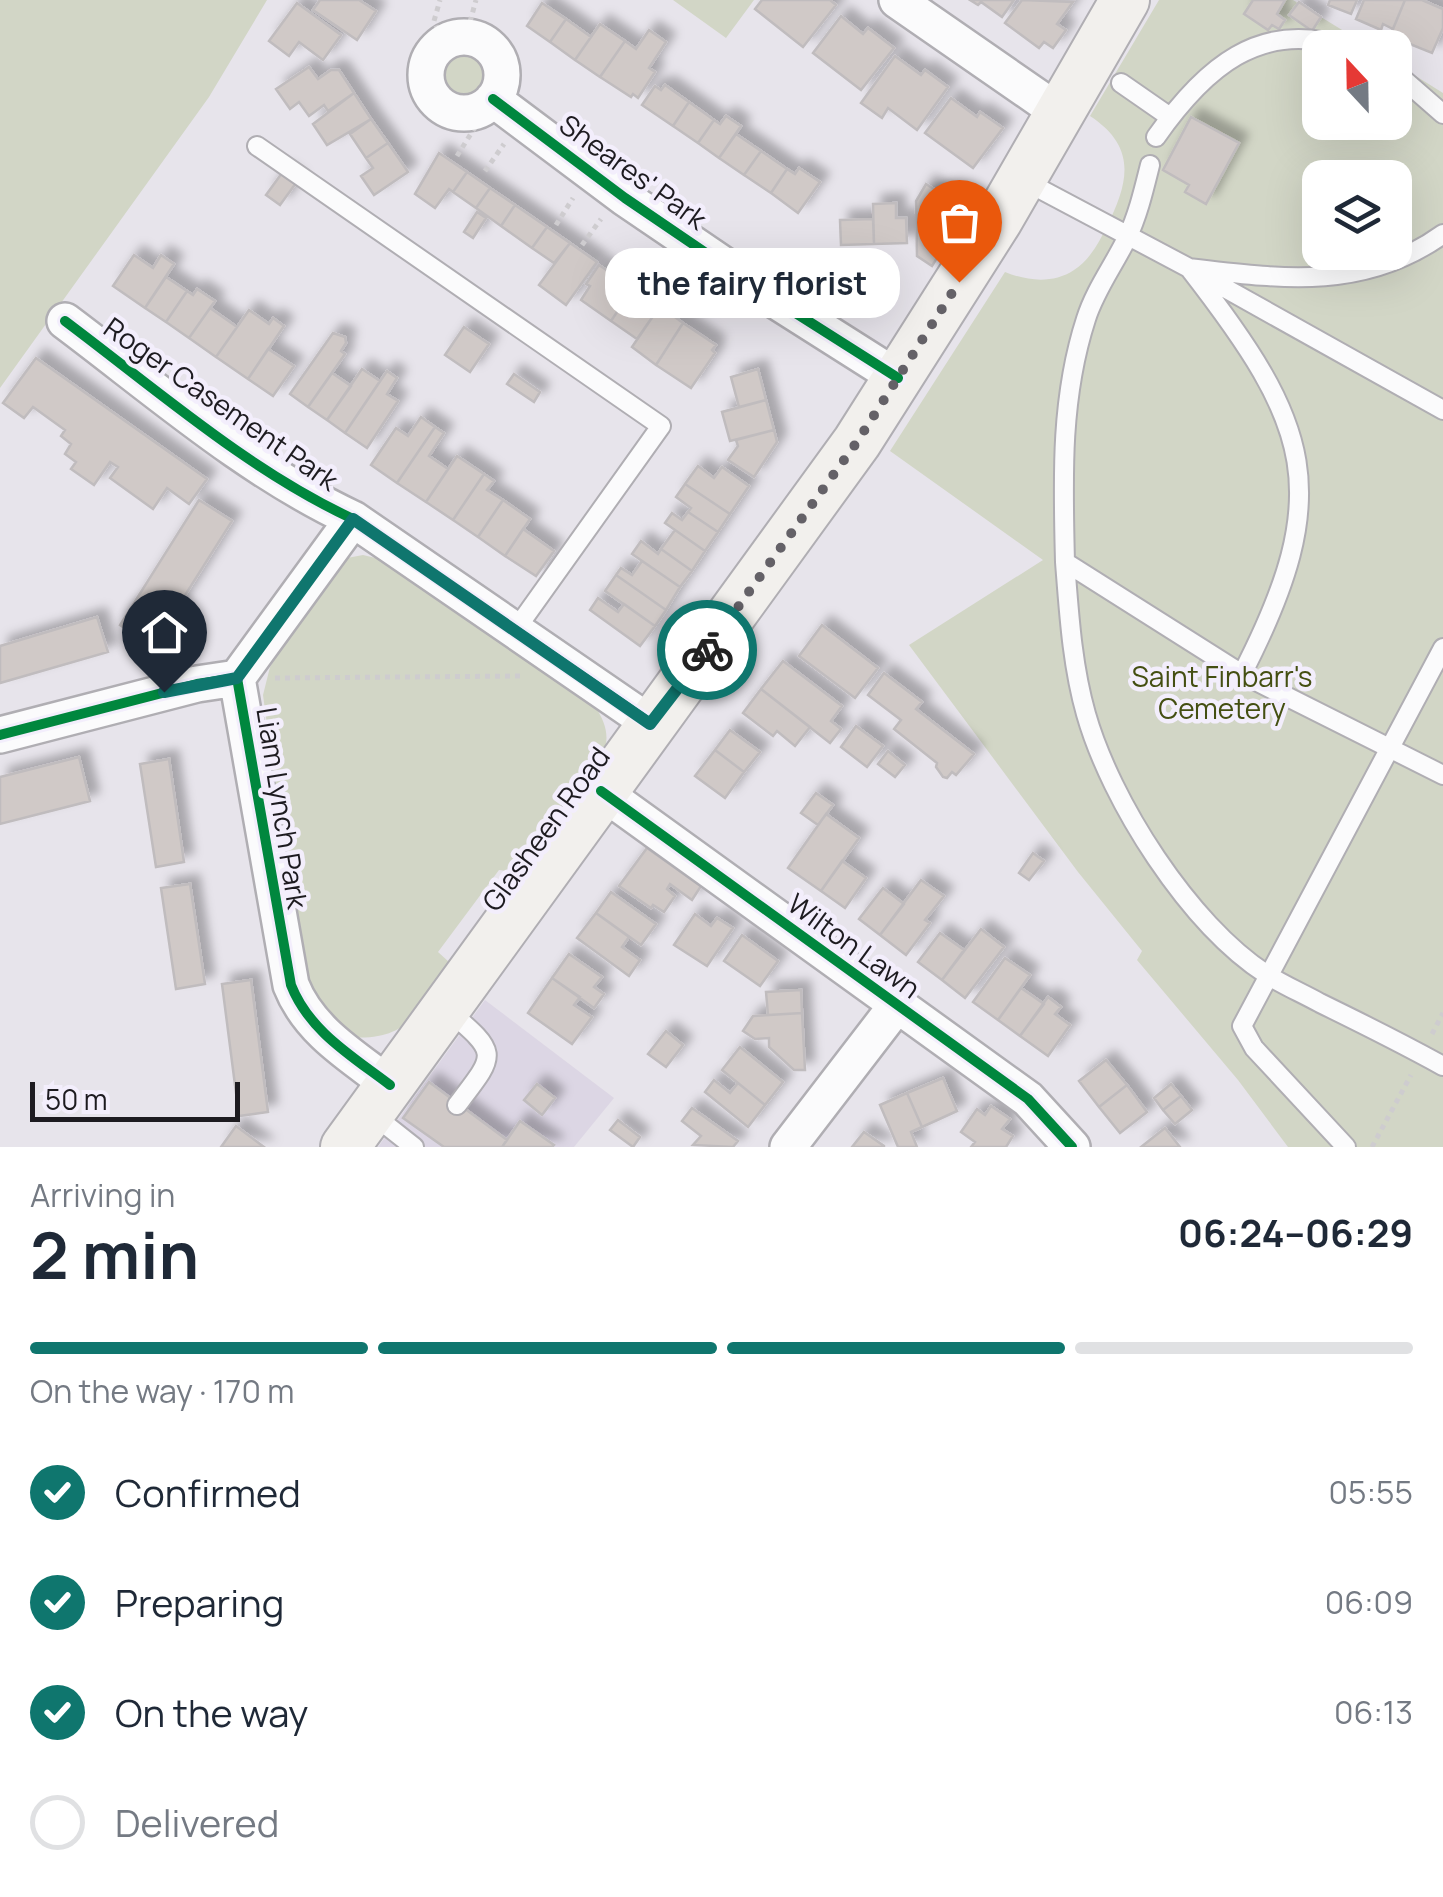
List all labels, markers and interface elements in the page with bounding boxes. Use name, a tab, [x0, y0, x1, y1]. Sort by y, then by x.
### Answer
north arrow	[1302, 30, 1412, 140]
map controls	[1302, 30, 1412, 270]
street label: Sheares' Park	[552, 105, 716, 238]
button: layers	[1302, 160, 1412, 270]
pin	[917, 180, 1002, 283]
icon: bag	[932, 195, 987, 250]
callout: the fairy florist	[604, 247, 899, 317]
text: the fairy florist	[638, 261, 867, 305]
street label: Roger Casement Park	[97, 308, 347, 499]
pin	[122, 590, 207, 693]
courier	[657, 600, 757, 700]
icon: home	[137, 605, 192, 660]
icon: bike	[680, 623, 735, 678]
park label: Saint Finbarr's Cemetery	[1132, 657, 1312, 727]
street label: Liam Lynch Park	[248, 704, 318, 912]
street label: Glasheen Road	[473, 739, 618, 918]
street label: Wilton Lawn	[780, 884, 929, 1006]
scale bar	[30, 1077, 240, 1122]
text: 50 m	[45, 1080, 108, 1118]
text: Arriving in	[30, 1173, 175, 1217]
text: 06:24–06:29	[1178, 1206, 1413, 1258]
text: 2 min	[30, 1210, 199, 1299]
text: On the way · 170 m	[30, 1369, 294, 1413]
icon: check	[30, 1465, 85, 1520]
text: Confirmed	[115, 1466, 301, 1518]
text: 05:55	[1328, 1470, 1413, 1514]
icon: check	[30, 1575, 85, 1630]
text: Preparing	[115, 1576, 284, 1628]
text: 06:09	[1325, 1580, 1413, 1624]
icon: check	[30, 1685, 85, 1740]
text: On the way	[115, 1686, 308, 1738]
text: 06:13	[1334, 1690, 1413, 1734]
text: Delivered	[115, 1796, 279, 1848]

